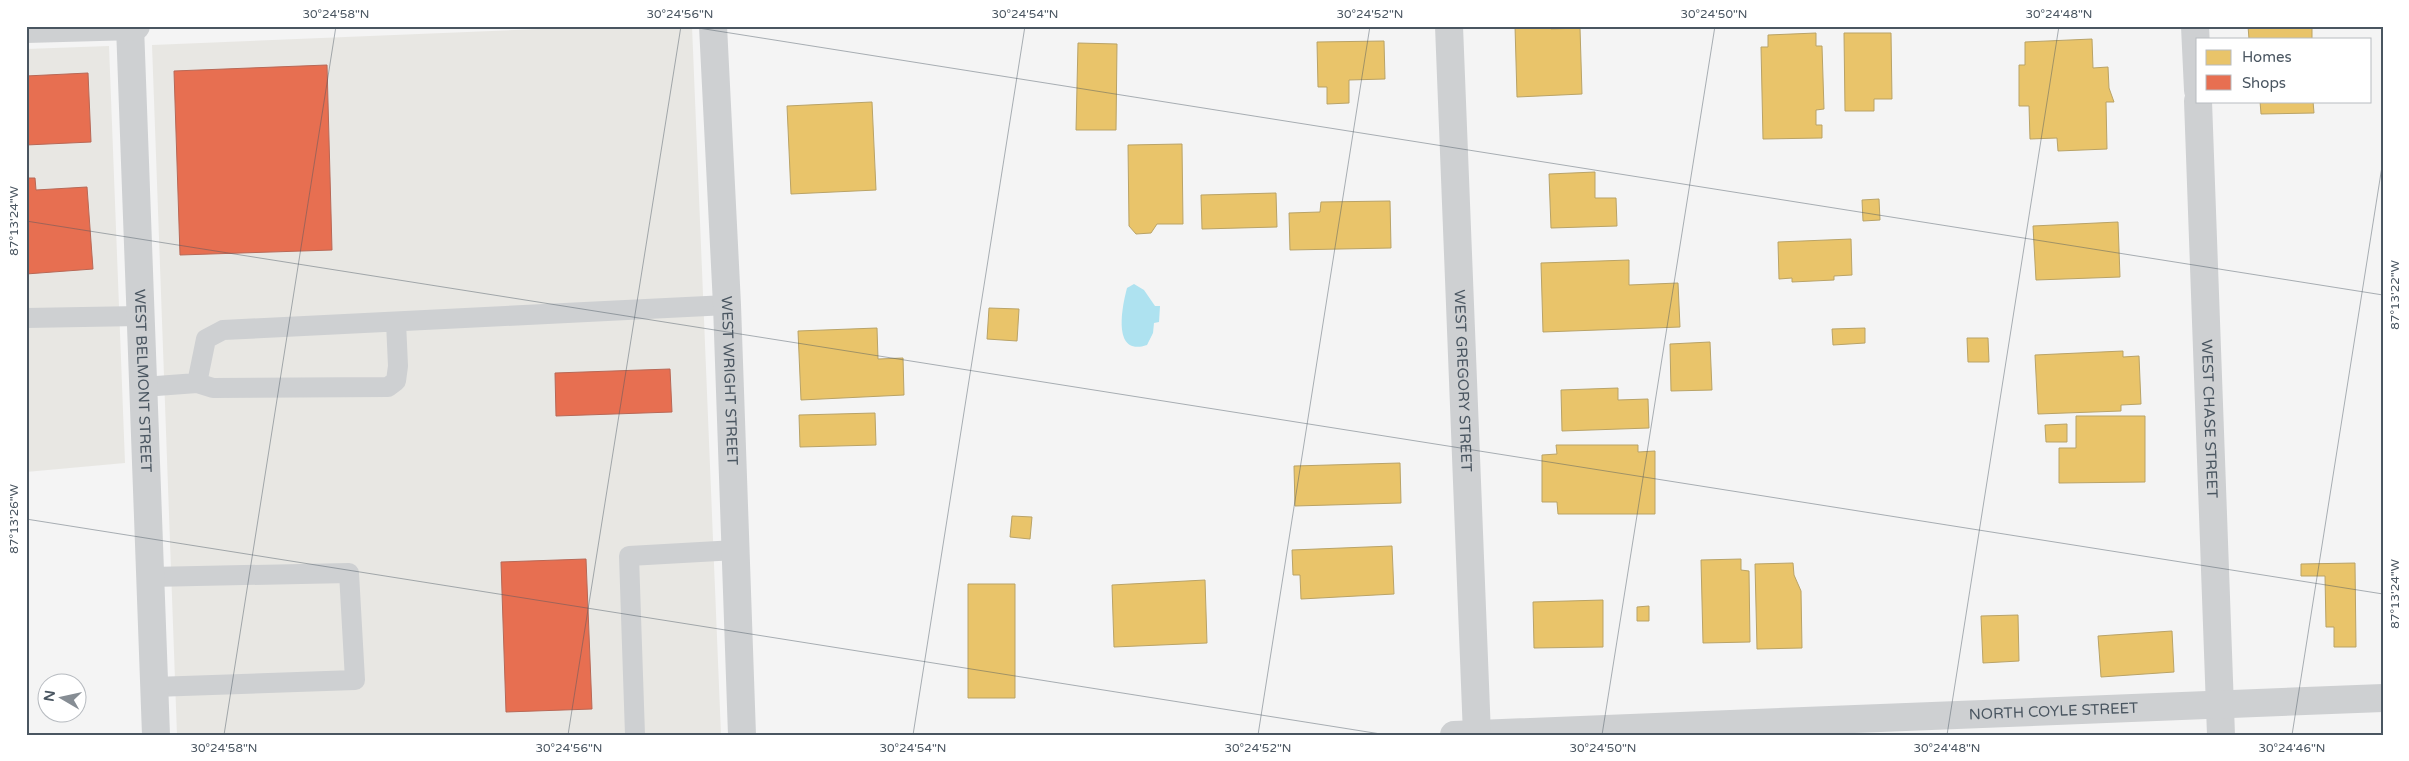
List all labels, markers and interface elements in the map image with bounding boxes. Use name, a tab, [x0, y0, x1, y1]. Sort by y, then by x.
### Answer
text: 30°24'58"N	[303, 7, 370, 21]
text: 30°24'56"N	[647, 7, 714, 21]
text: 30°24'54"N	[992, 7, 1059, 21]
text: 30°24'52"N	[1337, 7, 1404, 21]
text: 30°24'50"N	[1681, 7, 1748, 21]
text: 30°24'48"N	[2026, 7, 2093, 21]
legend	[2196, 38, 2372, 102]
text: Homes	[2242, 48, 2292, 66]
text: Shops	[2242, 74, 2286, 92]
text: 87°13'24"W	[7, 186, 21, 256]
text: 87°13'22"W	[2388, 260, 2402, 330]
street label: WEST BELMONT STREET	[131, 289, 155, 473]
street label: WEST GREGORY STREET	[1450, 289, 1476, 472]
street label: WEST WRIGHT STREET	[718, 296, 742, 465]
street label: WEST CHASE STREET	[2198, 339, 2221, 499]
text: 87°13'26"W	[7, 484, 21, 554]
text: 87°13'24"W	[2388, 559, 2402, 629]
north arrow	[38, 674, 88, 724]
text: N	[40, 689, 59, 703]
street label: NORTH COYLE STREET	[1968, 699, 2139, 723]
text: 30°24'58"N	[191, 741, 258, 755]
text: 30°24'56"N	[536, 741, 603, 755]
text: 30°24'54"N	[880, 741, 947, 755]
text: 30°24'52"N	[1225, 741, 1292, 755]
text: 30°24'50"N	[1570, 741, 1637, 755]
text: 30°24'48"N	[1914, 741, 1981, 755]
text: 30°24'46"N	[2259, 741, 2326, 755]

